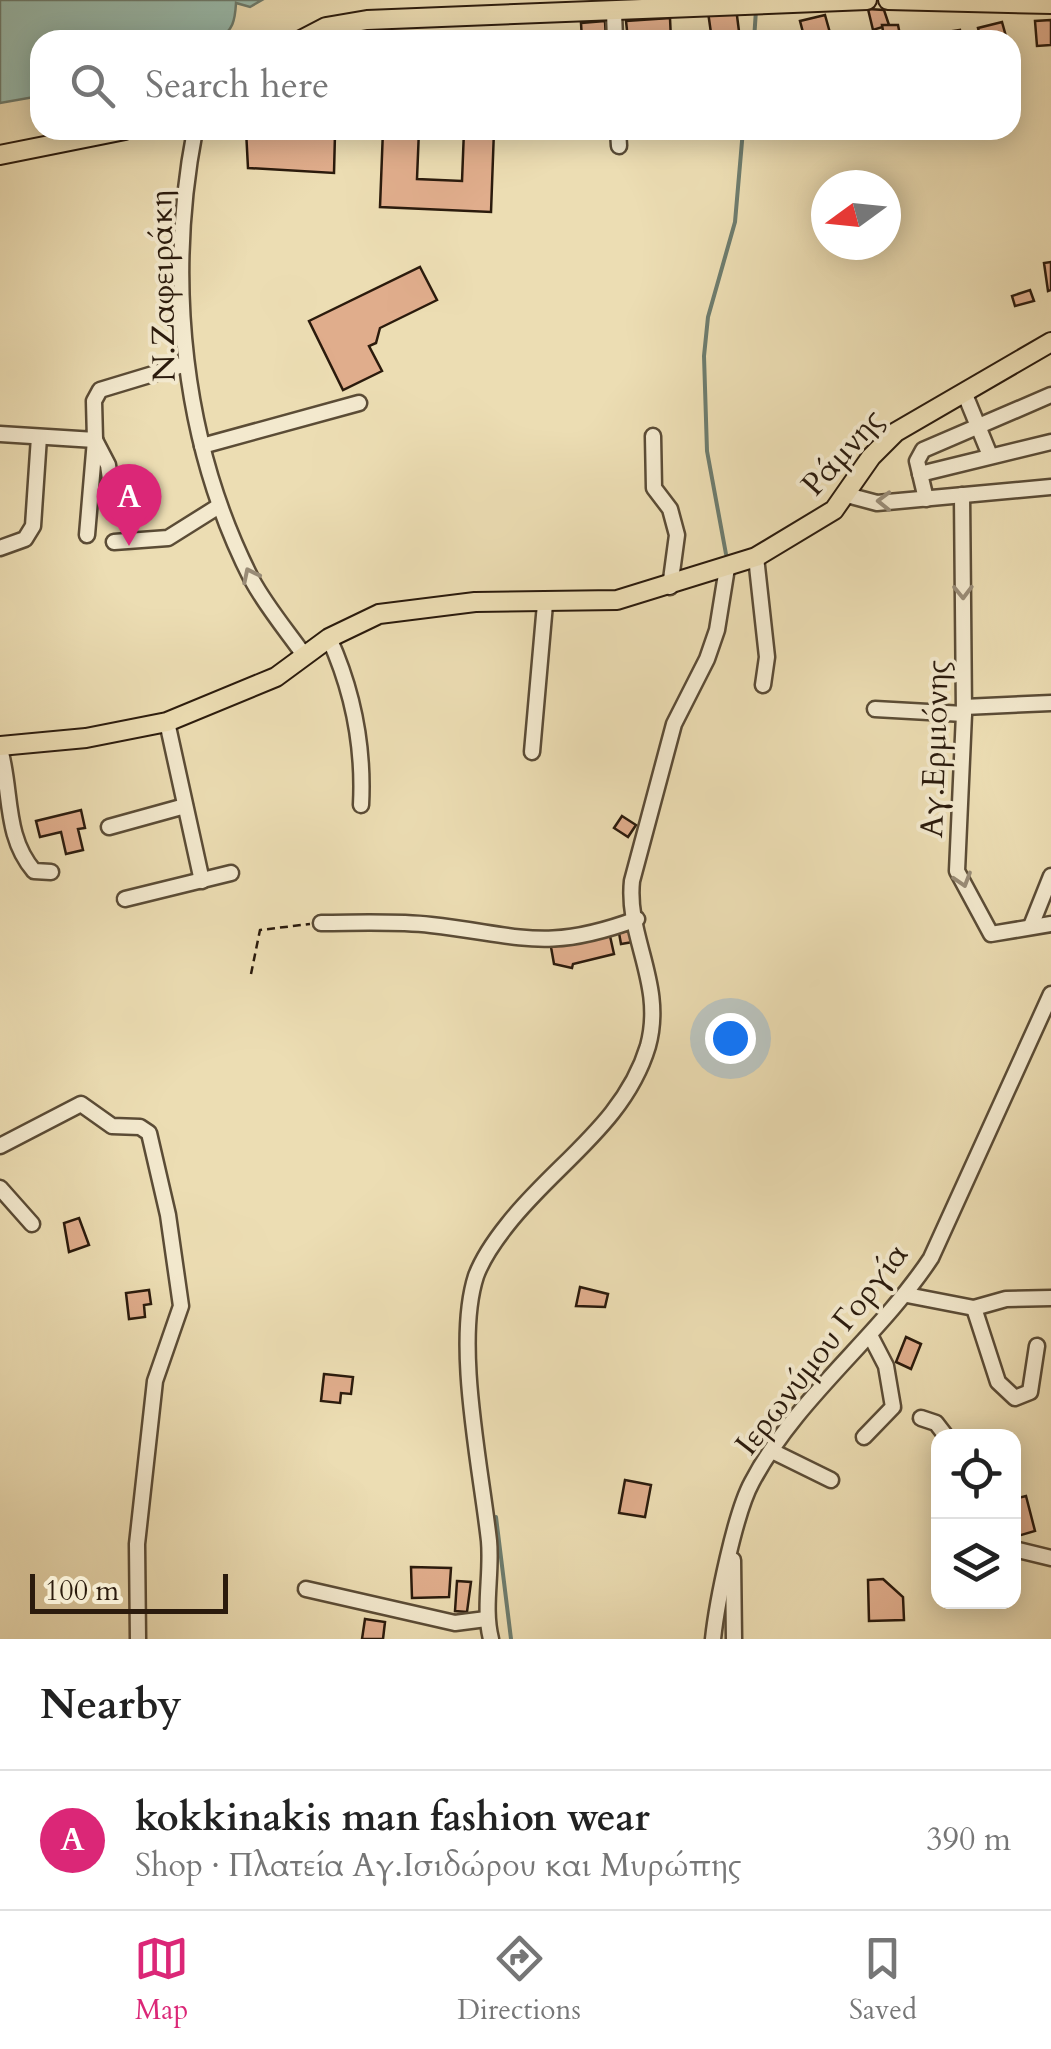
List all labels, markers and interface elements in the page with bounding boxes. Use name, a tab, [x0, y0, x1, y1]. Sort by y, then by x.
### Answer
search box	[30, 30, 1021, 140]
icon: search	[65, 58, 120, 113]
text: Search here	[145, 59, 329, 111]
north arrow	[811, 170, 901, 260]
street label: Ν.Ζαφειράκη	[139, 190, 187, 382]
street label: Ράμνης	[792, 399, 894, 506]
pin: A	[96, 464, 162, 546]
one-way arrow	[876, 490, 892, 512]
one-way arrow	[243, 567, 263, 585]
one-way arrow	[953, 585, 974, 601]
street label: Αγ.Ερμιόνης	[910, 659, 960, 839]
one-way arrow	[951, 871, 972, 888]
your location	[705, 1013, 756, 1064]
street label: Ιερωνύμου Γοργία	[725, 1235, 918, 1465]
map controls	[931, 1429, 1021, 1609]
button: locate	[931, 1429, 1021, 1519]
button: layers	[931, 1519, 1021, 1609]
scale bar	[30, 1569, 228, 1614]
text: 100 m	[45, 1572, 119, 1610]
text: Nearby	[40, 1676, 182, 1733]
text: kokkinakis man fashion wear	[135, 1792, 650, 1844]
text: A	[60, 1818, 85, 1862]
text: 390 m	[926, 1818, 1011, 1862]
text: Shop · Πλατεία Αγ.Ισιδώρου και Μυρώπης	[135, 1844, 741, 1888]
tab: Map	[134, 1931, 189, 2029]
tab: Directions	[457, 1931, 581, 2029]
tab: Saved	[849, 1931, 917, 2029]

